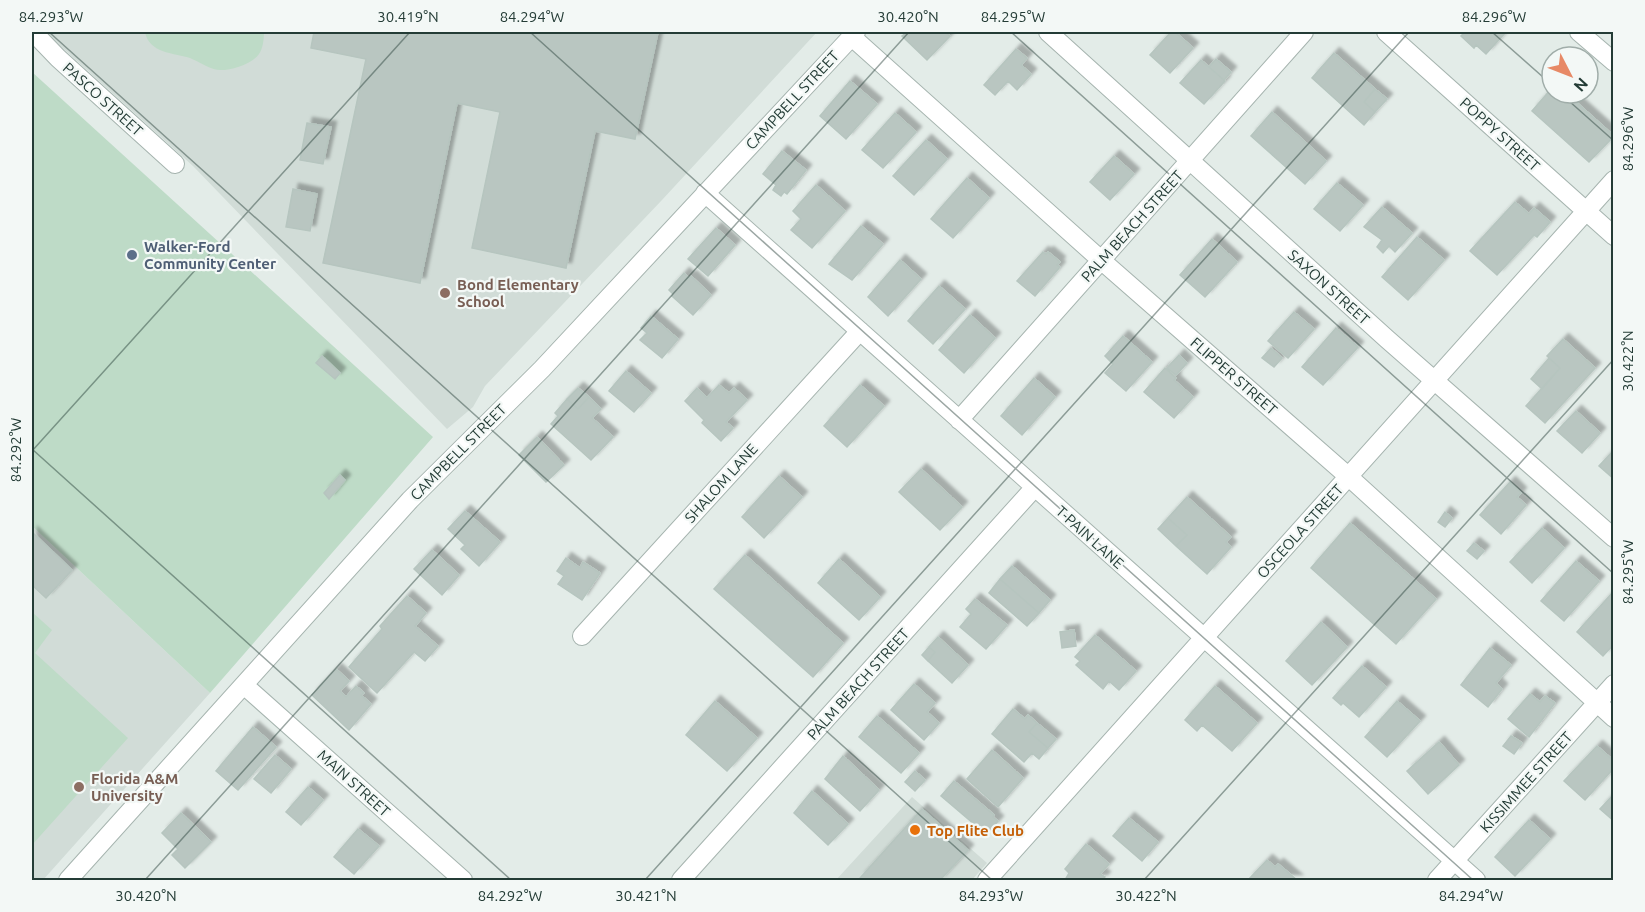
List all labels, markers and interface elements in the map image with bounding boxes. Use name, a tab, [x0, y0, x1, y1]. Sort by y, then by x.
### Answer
text: 84.293°W	[19, 8, 83, 25]
text: 30.419°N	[377, 8, 439, 25]
text: 84.294°W	[500, 8, 564, 25]
text: 30.420°N	[877, 8, 939, 25]
text: 84.295°W	[981, 8, 1045, 25]
text: 84.296°W	[1462, 8, 1526, 25]
north arrow	[1540, 45, 1600, 105]
street label: CAMPBELL STREET	[742, 47, 843, 153]
street label: PASCO STREET	[60, 59, 147, 140]
text: N	[1570, 75, 1592, 95]
street label: POPPY STREET	[1457, 94, 1544, 175]
text: 84.296°W	[1619, 107, 1636, 171]
street label: PALM BEACH STREET	[1078, 166, 1187, 285]
place label: Walker-Ford Community Center	[144, 238, 277, 272]
street label: SAXON STREET	[1285, 246, 1374, 328]
marker: Walker-Ford Community Center	[125, 248, 139, 262]
place label: Bond Elementary School	[457, 276, 579, 310]
marker: Bond Elementary School	[438, 286, 452, 300]
text: 30.422°N	[1619, 330, 1636, 392]
street label: FLIPPER STREET	[1187, 334, 1281, 419]
street label: CAMPBELL STREET	[407, 400, 510, 503]
text: 84.292°W	[7, 418, 24, 482]
street label: SHALOM LANE	[681, 440, 761, 526]
street label: OSCEOLA STREET	[1253, 480, 1347, 581]
street label: T-PAIN LANE	[1053, 502, 1127, 572]
text: 84.295°W	[1619, 540, 1636, 604]
street label: PALM BEACH STREET	[804, 624, 913, 743]
street label: KISSIMMEE STREET	[1476, 728, 1576, 836]
street label: MAIN STREET	[314, 746, 394, 820]
place label: Florida A&M University	[91, 770, 178, 804]
marker: Florida A&M University	[72, 780, 86, 794]
place label: Top Flite Club	[927, 822, 1024, 839]
marker: Top Flite Club	[908, 823, 922, 837]
text: 30.420°N	[115, 887, 177, 904]
text: 84.292°W	[478, 887, 542, 904]
text: 30.421°N	[615, 887, 677, 904]
text: 84.293°W	[959, 887, 1023, 904]
text: 30.422°N	[1115, 887, 1177, 904]
text: 84.294°W	[1439, 887, 1503, 904]

